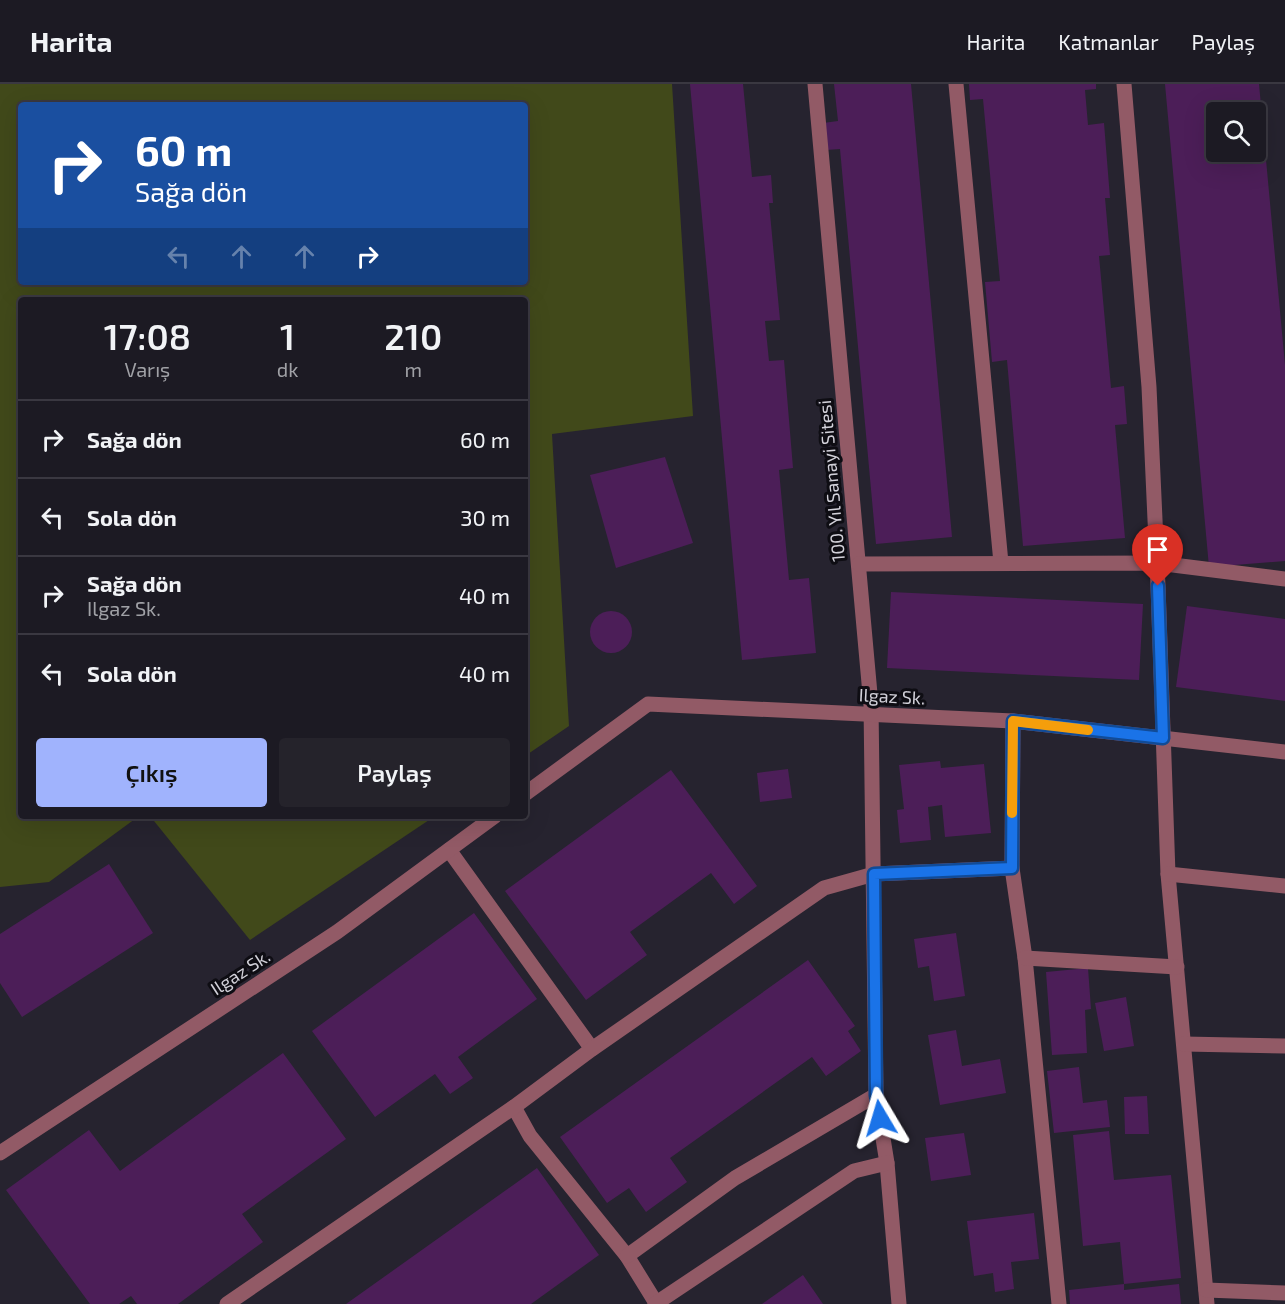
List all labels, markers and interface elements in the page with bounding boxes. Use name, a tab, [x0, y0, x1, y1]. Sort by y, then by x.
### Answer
text: Harita	[30, 24, 112, 58]
text: Harita	[967, 29, 1025, 54]
text: Katmanlar	[1058, 29, 1159, 54]
text: Paylaş	[1192, 29, 1255, 54]
map controls	[1206, 102, 1266, 162]
button: search	[1206, 102, 1266, 162]
text: 60 m	[135, 124, 232, 174]
icon: right	[36, 126, 114, 204]
text: Sağa dön	[135, 175, 247, 207]
icon: left	[162, 240, 195, 273]
icon: ahead	[225, 240, 258, 273]
icon: ahead	[288, 240, 321, 273]
icon: right	[351, 240, 384, 273]
text: 17:08	[104, 314, 191, 357]
text: 1	[280, 314, 295, 357]
text: 210	[384, 314, 442, 357]
text: Varış	[125, 357, 170, 381]
text: dk	[277, 357, 298, 381]
text: m	[404, 357, 422, 381]
street label: 100. Yıl Sanayi Sitesi	[813, 399, 849, 563]
icon: right	[36, 423, 69, 456]
text: Sağa dön	[87, 426, 182, 452]
text: 60 m	[460, 426, 510, 452]
icon: left	[36, 501, 69, 534]
text: Sola dön	[87, 504, 177, 530]
text: 30 m	[460, 504, 510, 530]
pin	[1132, 524, 1183, 586]
icon: arrive	[1141, 533, 1174, 566]
text: Sağa dön	[87, 570, 182, 596]
icon: right	[36, 579, 69, 612]
text: 40 m	[459, 582, 510, 608]
text: Ilgaz Sk.	[87, 596, 161, 620]
icon: left	[36, 657, 69, 690]
text: Sola dön	[87, 660, 177, 686]
text: 40 m	[459, 660, 510, 686]
street label: Ilgaz Sk.	[858, 683, 926, 709]
button: Çıkış	[36, 738, 267, 807]
button: Paylaş	[279, 738, 510, 807]
street label: Ilgaz Sk.	[206, 945, 274, 999]
position arrow	[848, 1086, 912, 1150]

